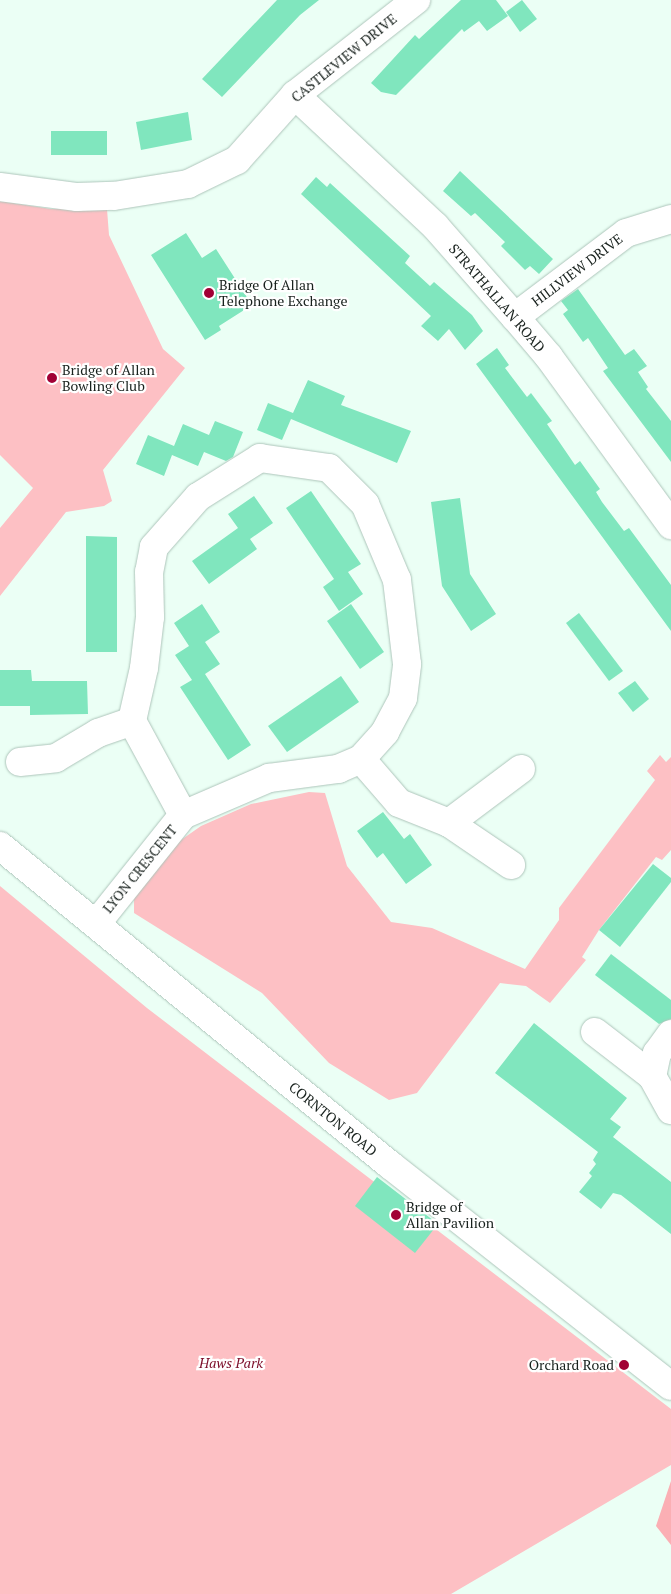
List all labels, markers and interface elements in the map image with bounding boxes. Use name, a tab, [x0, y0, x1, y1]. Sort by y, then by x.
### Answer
street label: CASTLEVIEW DRIVE	[288, 10, 400, 106]
street label: HILLVIEW DRIVE	[528, 230, 626, 310]
street label: STRATHALLAN ROAD	[445, 240, 549, 356]
place label: Bridge Of Allan Telephone Exchange	[219, 277, 348, 310]
marker: Bridge Of Allan Telephone Exchange	[203, 287, 215, 299]
place label: Bridge of Allan Bowling Club	[62, 362, 155, 394]
marker: Bridge of Allan Bowling Club	[46, 372, 58, 384]
street label: LYON CRESCENT	[99, 822, 181, 916]
street label: CORNTON ROAD	[286, 1078, 380, 1160]
place label: Bridge of Allan Pavilion	[406, 1199, 494, 1232]
marker: Bridge of Allan Pavilion	[390, 1209, 402, 1221]
park label: Haws Park	[199, 1355, 263, 1371]
place label: Orchard Road	[529, 1357, 614, 1373]
marker: Orchard Road	[618, 1359, 630, 1371]

